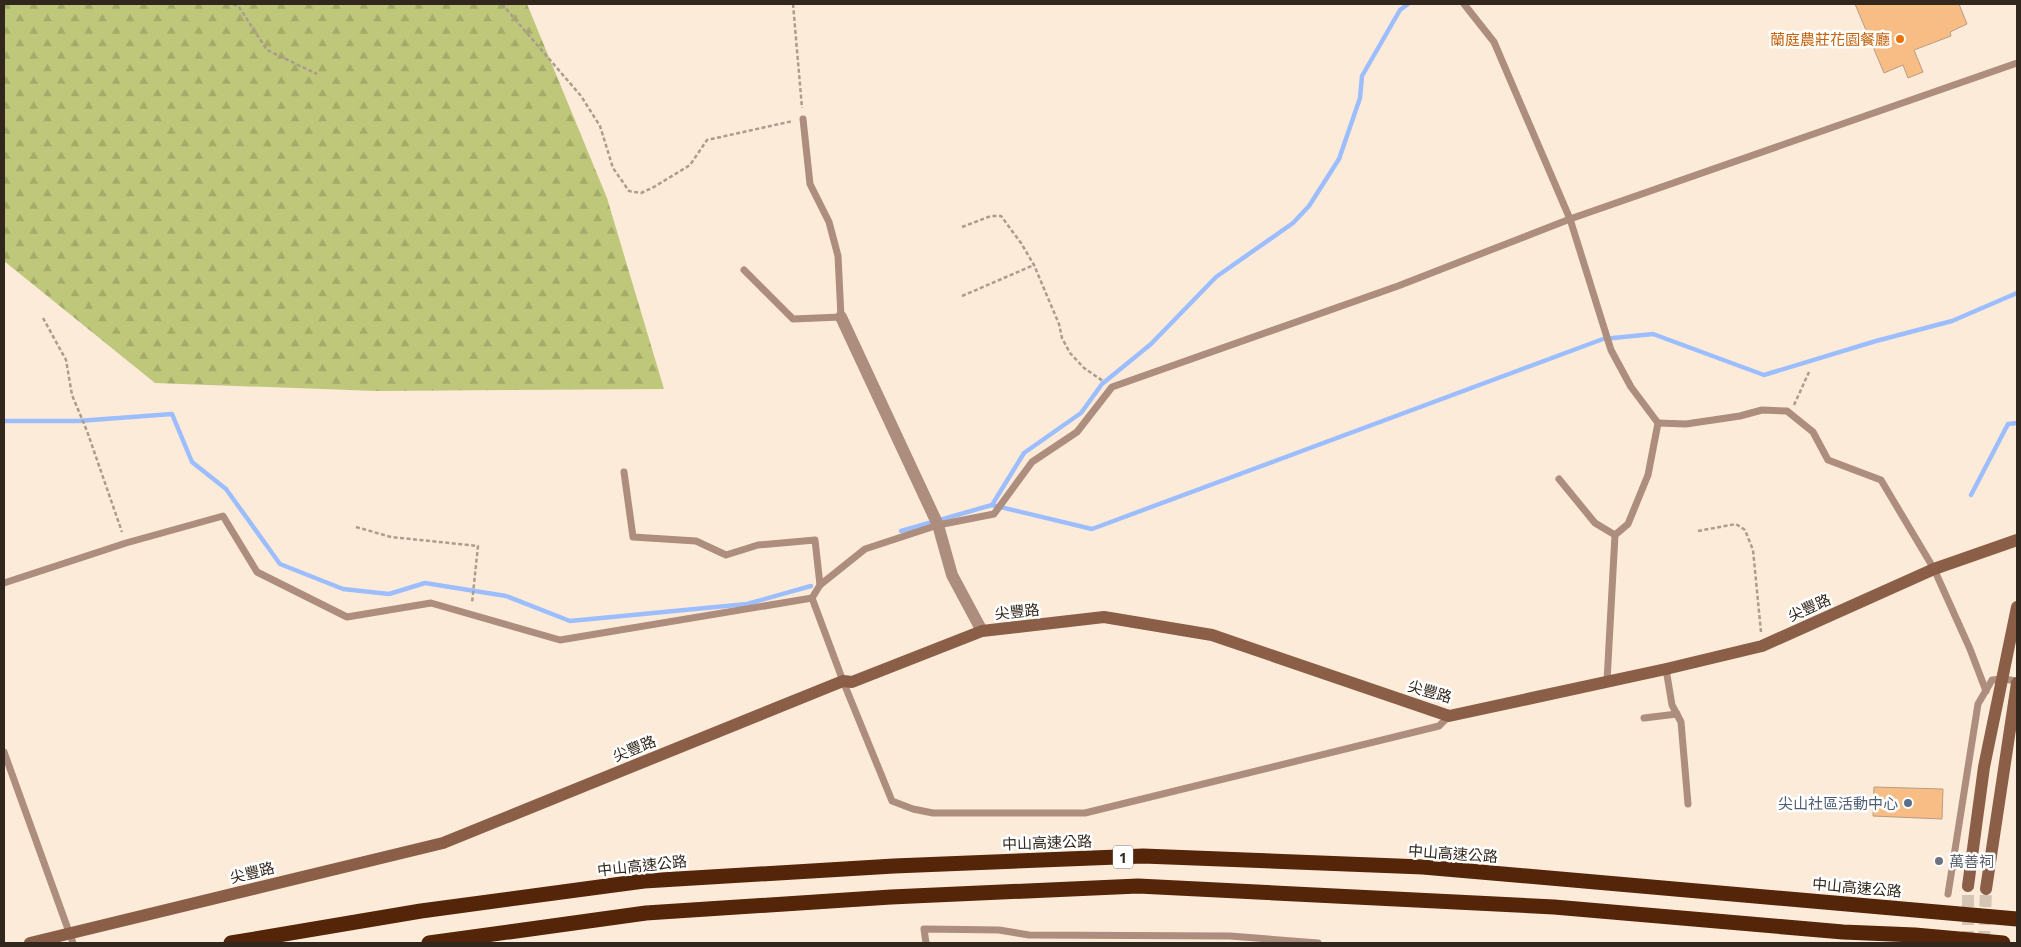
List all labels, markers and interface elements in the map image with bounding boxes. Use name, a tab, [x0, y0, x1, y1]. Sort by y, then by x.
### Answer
place label: 蘭庭農莊花園餐廳	[1770, 29, 1890, 49]
marker: 蘭庭農莊花園餐廳	[1894, 33, 1906, 45]
street label: 尖豐路	[1784, 589, 1834, 625]
street label: 尖豐路	[994, 599, 1040, 623]
street label: 尖豐路	[1406, 675, 1454, 707]
street label: 尖豐路	[609, 730, 659, 766]
place label: 尖山社區活動中心	[1778, 793, 1898, 813]
marker: 尖山社區活動中心	[1902, 797, 1914, 809]
street label: 中山高速公路	[1002, 830, 1092, 854]
street label: 中山高速公路	[1407, 840, 1499, 866]
road number: 1	[1113, 846, 1133, 869]
street label: 中山高速公路	[596, 850, 688, 880]
place label: 萬善祠	[1949, 851, 1994, 871]
marker: 萬善祠	[1933, 855, 1945, 867]
street label: 尖豐路	[228, 857, 276, 887]
street label: 中山高速公路	[1811, 873, 1903, 901]

